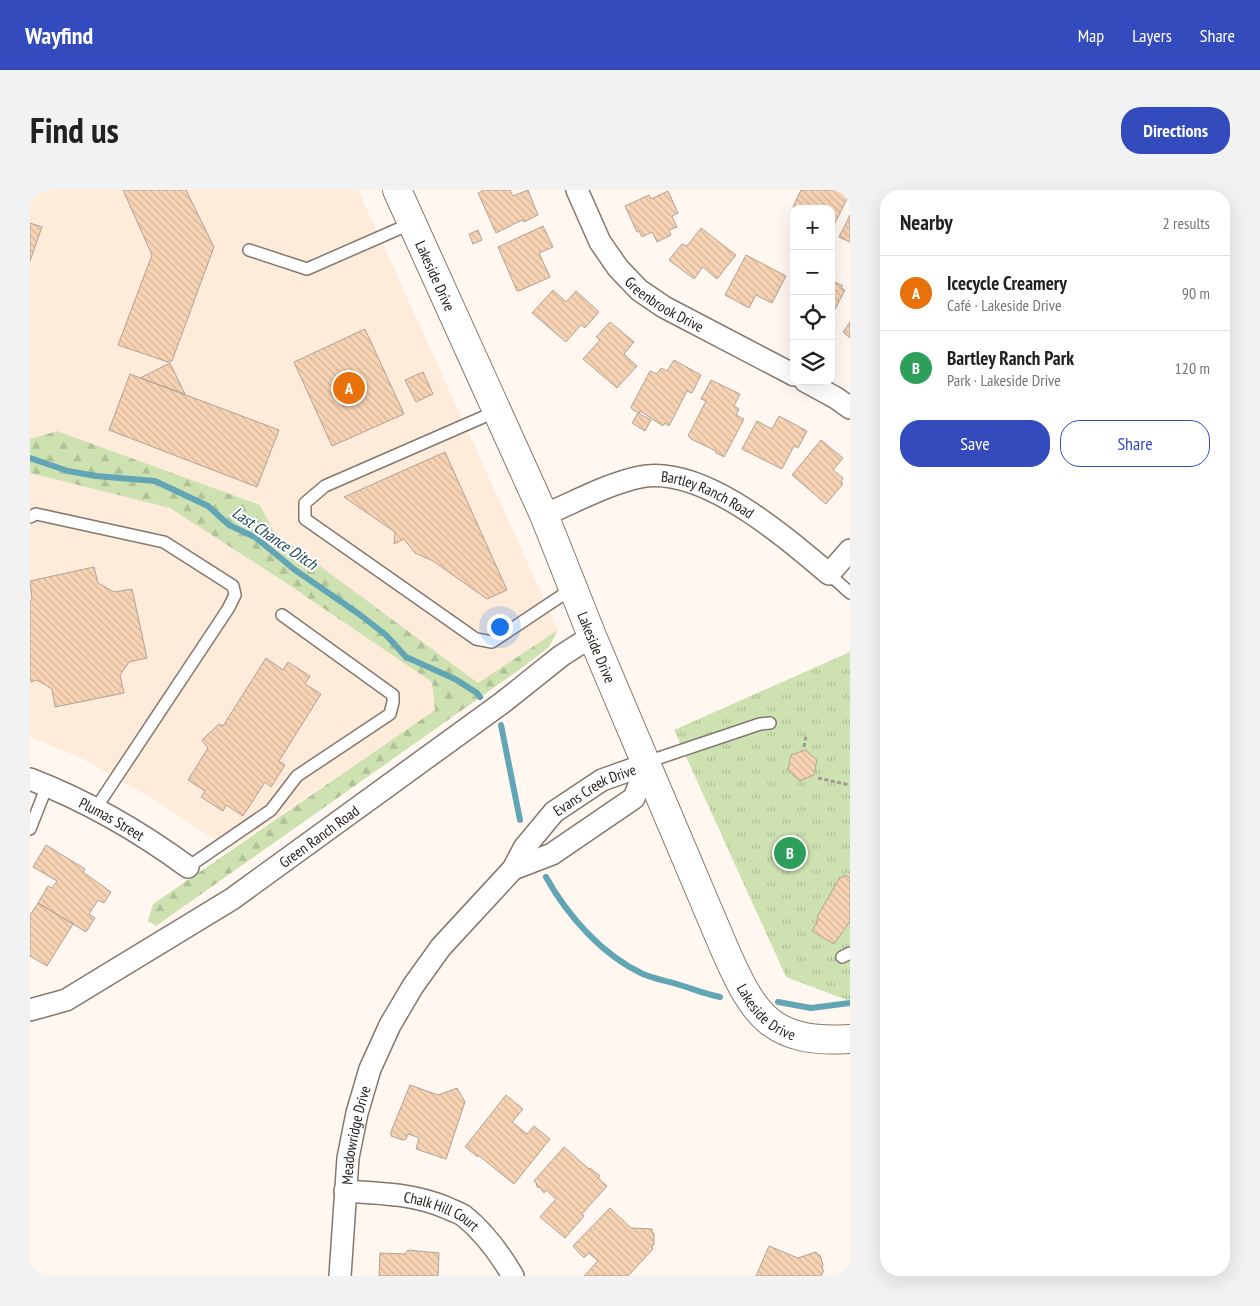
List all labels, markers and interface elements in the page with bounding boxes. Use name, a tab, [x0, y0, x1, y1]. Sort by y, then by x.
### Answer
text: Wayfind	[25, 20, 93, 51]
text: Map	[1078, 24, 1104, 47]
text: Layers	[1132, 24, 1172, 47]
text: Share	[1200, 24, 1235, 47]
text: Find us	[30, 107, 119, 153]
button: Directions	[1121, 107, 1230, 154]
map controls	[790, 205, 835, 385]
button: +	[790, 205, 835, 250]
text: Nearby	[900, 209, 953, 236]
text: 2 results	[1163, 213, 1210, 233]
street label: Lakeside Drive	[412, 237, 460, 314]
button: −	[790, 250, 835, 295]
text: Icecycle Creamery	[947, 271, 1067, 295]
street label: Greenbrook Drive	[621, 272, 707, 336]
text: A	[912, 283, 920, 303]
text: 90 m	[1182, 283, 1210, 303]
button: locate	[790, 295, 835, 340]
text: Café · Lakeside Drive	[947, 295, 1062, 315]
button: layers	[790, 340, 835, 385]
text: Bartley Ranch Park	[947, 346, 1074, 370]
text: B	[912, 358, 920, 378]
text: 120 m	[1175, 358, 1210, 378]
pin: A	[333, 369, 365, 407]
text: Park · Lakeside Drive	[947, 370, 1061, 390]
button: Save	[900, 420, 1050, 467]
button: Share	[1060, 420, 1210, 467]
street label: Bartley Ranch Road	[660, 466, 758, 522]
water label: Last Chance Ditch	[229, 502, 322, 574]
street label: Lakeside Drive	[574, 609, 620, 686]
your location	[487, 614, 513, 640]
street label: Evans Creek Drive	[549, 759, 638, 820]
street label: Plumas Street	[76, 793, 148, 844]
street label: Green Ranch Road	[275, 801, 363, 871]
pin: B	[774, 834, 806, 872]
street label: Lakeside Drive	[733, 980, 798, 1044]
street label: Meadowridge Drive	[337, 1083, 374, 1185]
street label: Chalk Hill Court	[403, 1187, 484, 1235]

